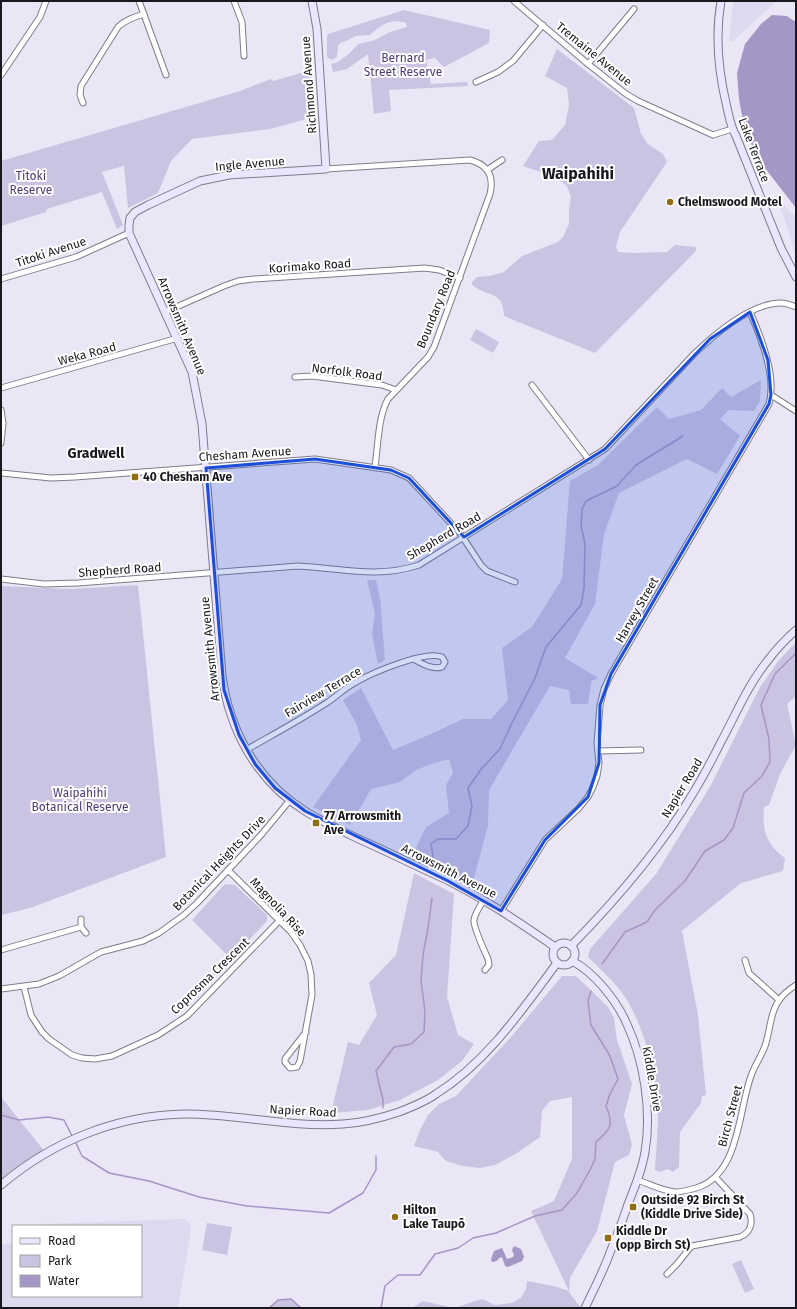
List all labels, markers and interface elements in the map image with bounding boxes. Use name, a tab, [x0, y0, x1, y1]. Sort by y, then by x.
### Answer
street label: Tremaine Avenue	[553, 19, 635, 89]
street label: Richmond Avenue	[299, 36, 319, 134]
park label: Bernard Street Reserve	[364, 51, 442, 79]
street label: Lake Terrace	[735, 116, 773, 184]
street label: Ingle Avenue	[215, 154, 285, 174]
district label: Waipahihi	[542, 164, 614, 183]
park label: Titoki Reserve	[10, 169, 52, 197]
place label: Chelmswood Motel	[678, 195, 782, 209]
marker: Chelmswood Motel	[665, 197, 675, 207]
street label: Titoki Avenue	[14, 234, 88, 270]
street label: Korimako Road	[268, 256, 352, 276]
street label: Boundary Road	[414, 268, 458, 350]
street label: Arrowsmith Avenue	[155, 275, 209, 377]
street label: Weka Road	[56, 340, 118, 368]
street label: Norfolk Road	[311, 361, 383, 383]
street label: Chesham Avenue	[198, 444, 292, 464]
district label: Gradwell	[68, 445, 125, 462]
place label: 40 Chesham Ave	[143, 470, 232, 484]
marker: 40 Chesham Ave	[130, 472, 140, 482]
street label: Shepherd Road	[405, 509, 483, 563]
street label: Shepherd Road	[78, 560, 162, 580]
street label: Harvey Street	[613, 574, 662, 645]
street label: Arrowsmith Avenue	[198, 596, 222, 702]
street label: Fairview Terrace	[282, 664, 364, 720]
street label: Napier Road	[659, 756, 705, 820]
park label: Waipahihi Botanical Reserve	[31, 786, 129, 814]
place label: 77 Arrowsmith Ave	[323, 809, 401, 837]
street label: Botanical Heights Drive	[170, 813, 268, 913]
marker: 77 Arrowsmith Ave	[311, 818, 321, 828]
street label: Arrowsmith Avenue	[399, 841, 499, 901]
street label: Magnolia Rise	[247, 875, 309, 939]
street label: Coprosma Crescent	[168, 934, 253, 1017]
street label: Kiddle Drive	[639, 1045, 665, 1113]
street label: Birch Street	[715, 1083, 745, 1148]
street label: Napier Road	[269, 1102, 337, 1120]
place label: Outside 92 Birch St (Kiddle Drive Side)	[641, 1193, 745, 1221]
marker: Outside 92 Birch St (Kiddle Drive Side)	[628, 1202, 638, 1212]
place label: Hilton Lake Taupō	[403, 1203, 465, 1231]
marker: Hilton Lake Taupō	[390, 1212, 400, 1222]
place label: Kiddle Dr (opp Birch St)	[616, 1224, 690, 1252]
legend	[12, 1225, 142, 1297]
marker: Kiddle Dr (opp Birch St)	[603, 1233, 613, 1243]
text: Road	[48, 1234, 76, 1248]
text: Park	[48, 1254, 72, 1268]
text: Water	[48, 1274, 80, 1288]

